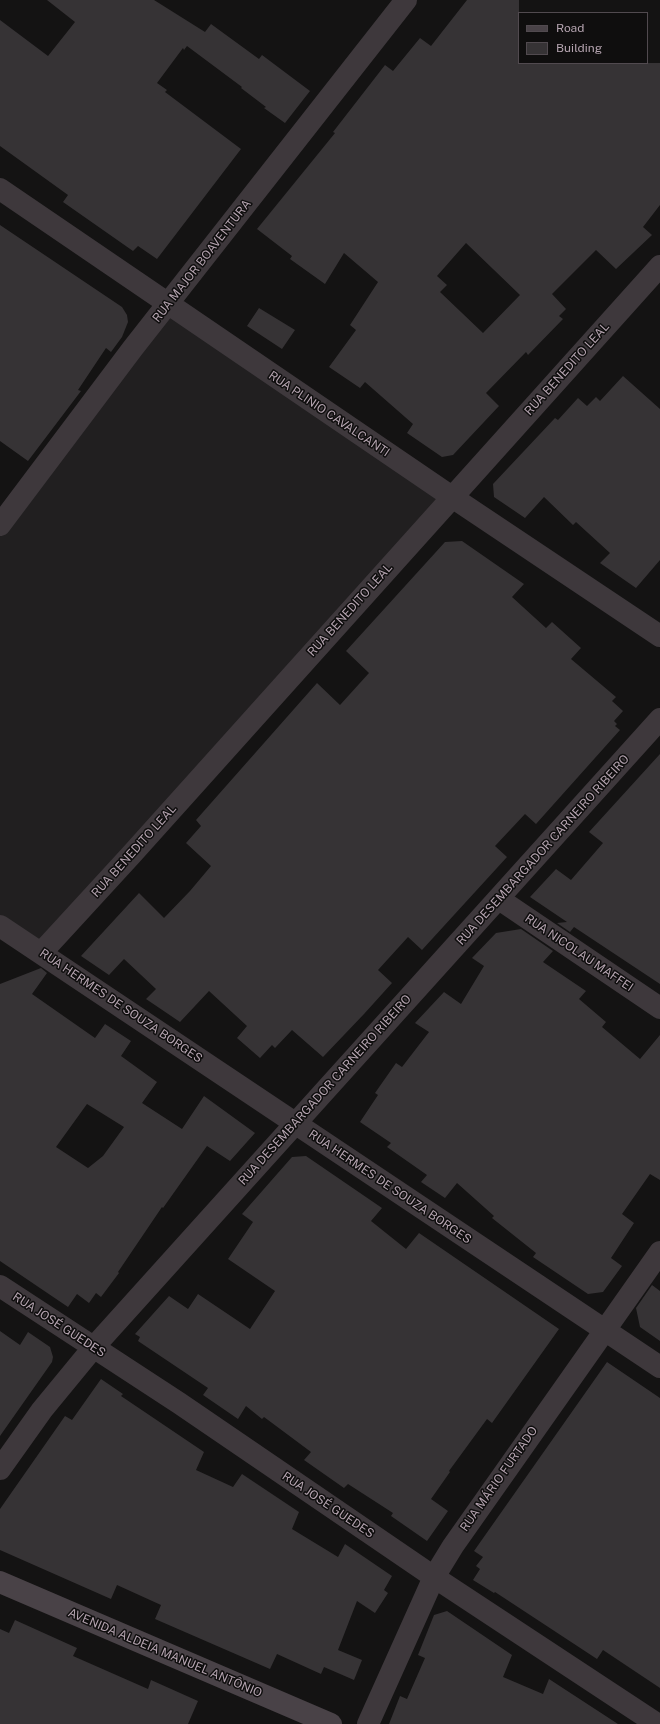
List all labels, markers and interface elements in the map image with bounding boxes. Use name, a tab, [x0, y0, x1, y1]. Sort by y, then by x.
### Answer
legend	[518, 12, 648, 64]
text: Road	[556, 21, 584, 35]
text: Building	[556, 41, 602, 55]
street label: RUA MAJOR BOAVENTURA	[150, 197, 254, 325]
street label: RUA BENEDITO LEAL	[522, 320, 612, 418]
street label: RUA PLINIO CAVALCANTI	[266, 368, 392, 460]
street label: RUA BENEDITO LEAL	[305, 561, 395, 659]
street label: RUA DESEMBARGADOR CARNEIRO RIBEIRO	[454, 752, 632, 948]
street label: RUA BENEDITO LEAL	[89, 802, 179, 900]
street label: RUA NICOLAU MAFFEI	[522, 911, 636, 995]
street label: RUA HERMES DE SOUZA BORGES	[37, 946, 205, 1066]
street label: RUA DESEMBARGADOR CARNEIRO RIBEIRO	[236, 992, 414, 1188]
street label: RUA HERMES DE SOUZA BORGES	[306, 1127, 474, 1247]
street label: RUA JOSÉ GUEDES	[10, 1290, 108, 1360]
street label: RUA MÁRIO FURTADO	[457, 1424, 541, 1534]
street label: RUA JOSÉ GUEDES	[279, 1469, 377, 1541]
street label: AVENIDA ALDEIA MANUEL ANTÔNIO	[66, 1605, 264, 1701]

